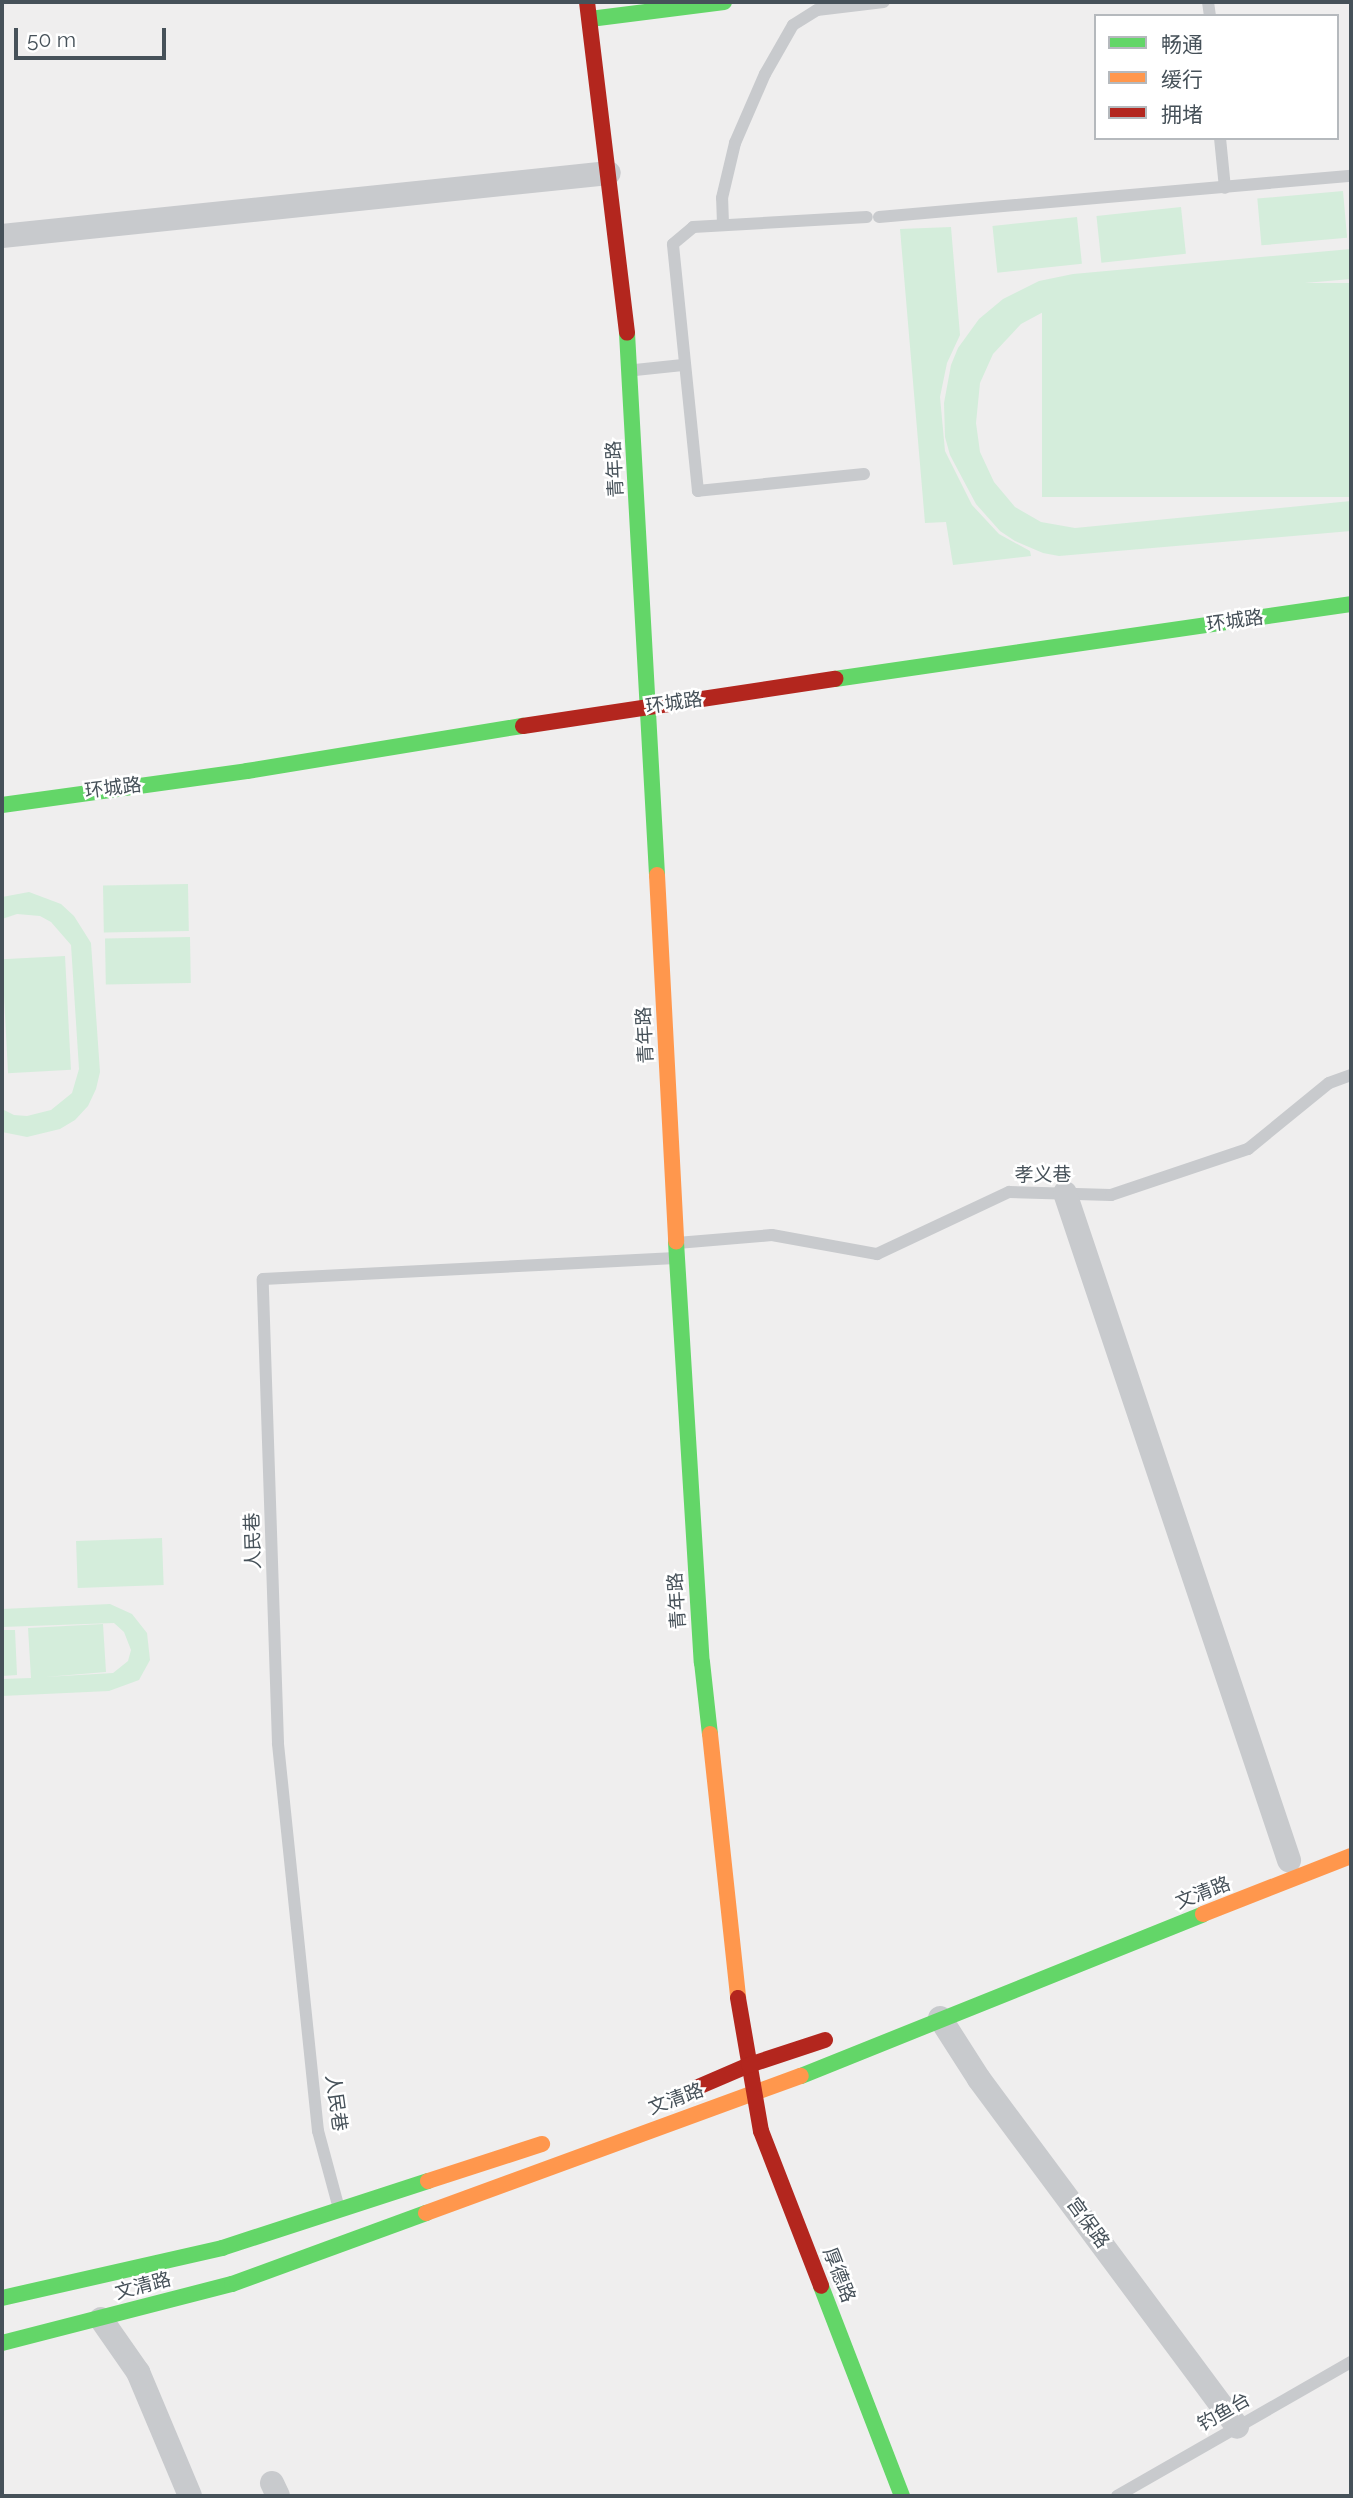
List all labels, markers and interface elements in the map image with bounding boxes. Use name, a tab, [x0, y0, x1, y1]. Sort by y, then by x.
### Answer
scale bar	[18, 14, 170, 58]
legend	[1094, 14, 1339, 140]
text: 50 m	[27, 27, 76, 52]
text: 畅通	[1161, 32, 1203, 57]
text: 缓行	[1161, 67, 1203, 92]
text: 拥堵	[1161, 102, 1203, 127]
street label: 青年路	[602, 440, 628, 498]
street label: 环城路	[1205, 606, 1265, 636]
street label: 环城路	[644, 688, 704, 718]
street label: 环城路	[83, 773, 143, 803]
street label: 青年路	[632, 1006, 658, 1064]
street label: 孝义巷	[1015, 1164, 1071, 1186]
street label: 人民巷	[241, 1512, 265, 1570]
street label: 青年路	[664, 1572, 690, 1630]
street label: 文清路	[1172, 1872, 1234, 1914]
street label: 人民巷	[321, 2073, 351, 2133]
street label: 文清路	[645, 2079, 707, 2119]
street label: 宫保路	[1062, 2193, 1114, 2253]
street label: 厚德路	[818, 2244, 860, 2306]
street label: 文清路	[113, 2268, 173, 2304]
street label: 钓鱼台	[1194, 2388, 1254, 2436]

